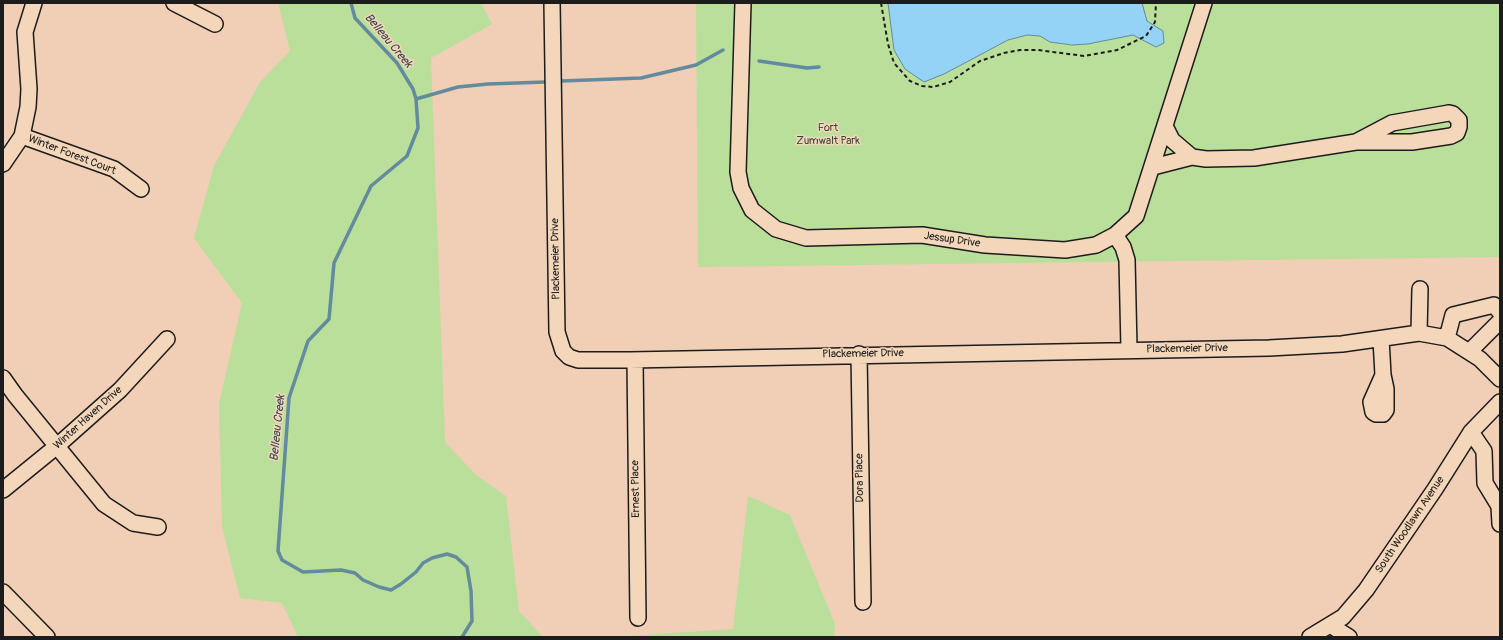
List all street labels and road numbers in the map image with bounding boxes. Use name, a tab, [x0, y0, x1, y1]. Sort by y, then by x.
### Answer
street label: Winter Forest Court	[26, 132, 118, 178]
street label: Plackemeier Drive	[549, 218, 563, 300]
street label: Jessup Drive	[923, 230, 981, 250]
street label: Plackemeier Drive	[1146, 342, 1228, 356]
street label: Plackemeier Drive	[822, 347, 904, 361]
street label: Winter Haven Drive	[51, 384, 125, 452]
street label: Dora Place	[853, 453, 867, 503]
street label: Ernest Place	[629, 460, 643, 518]
street label: South Woodlawn Avenue	[1373, 474, 1447, 576]

